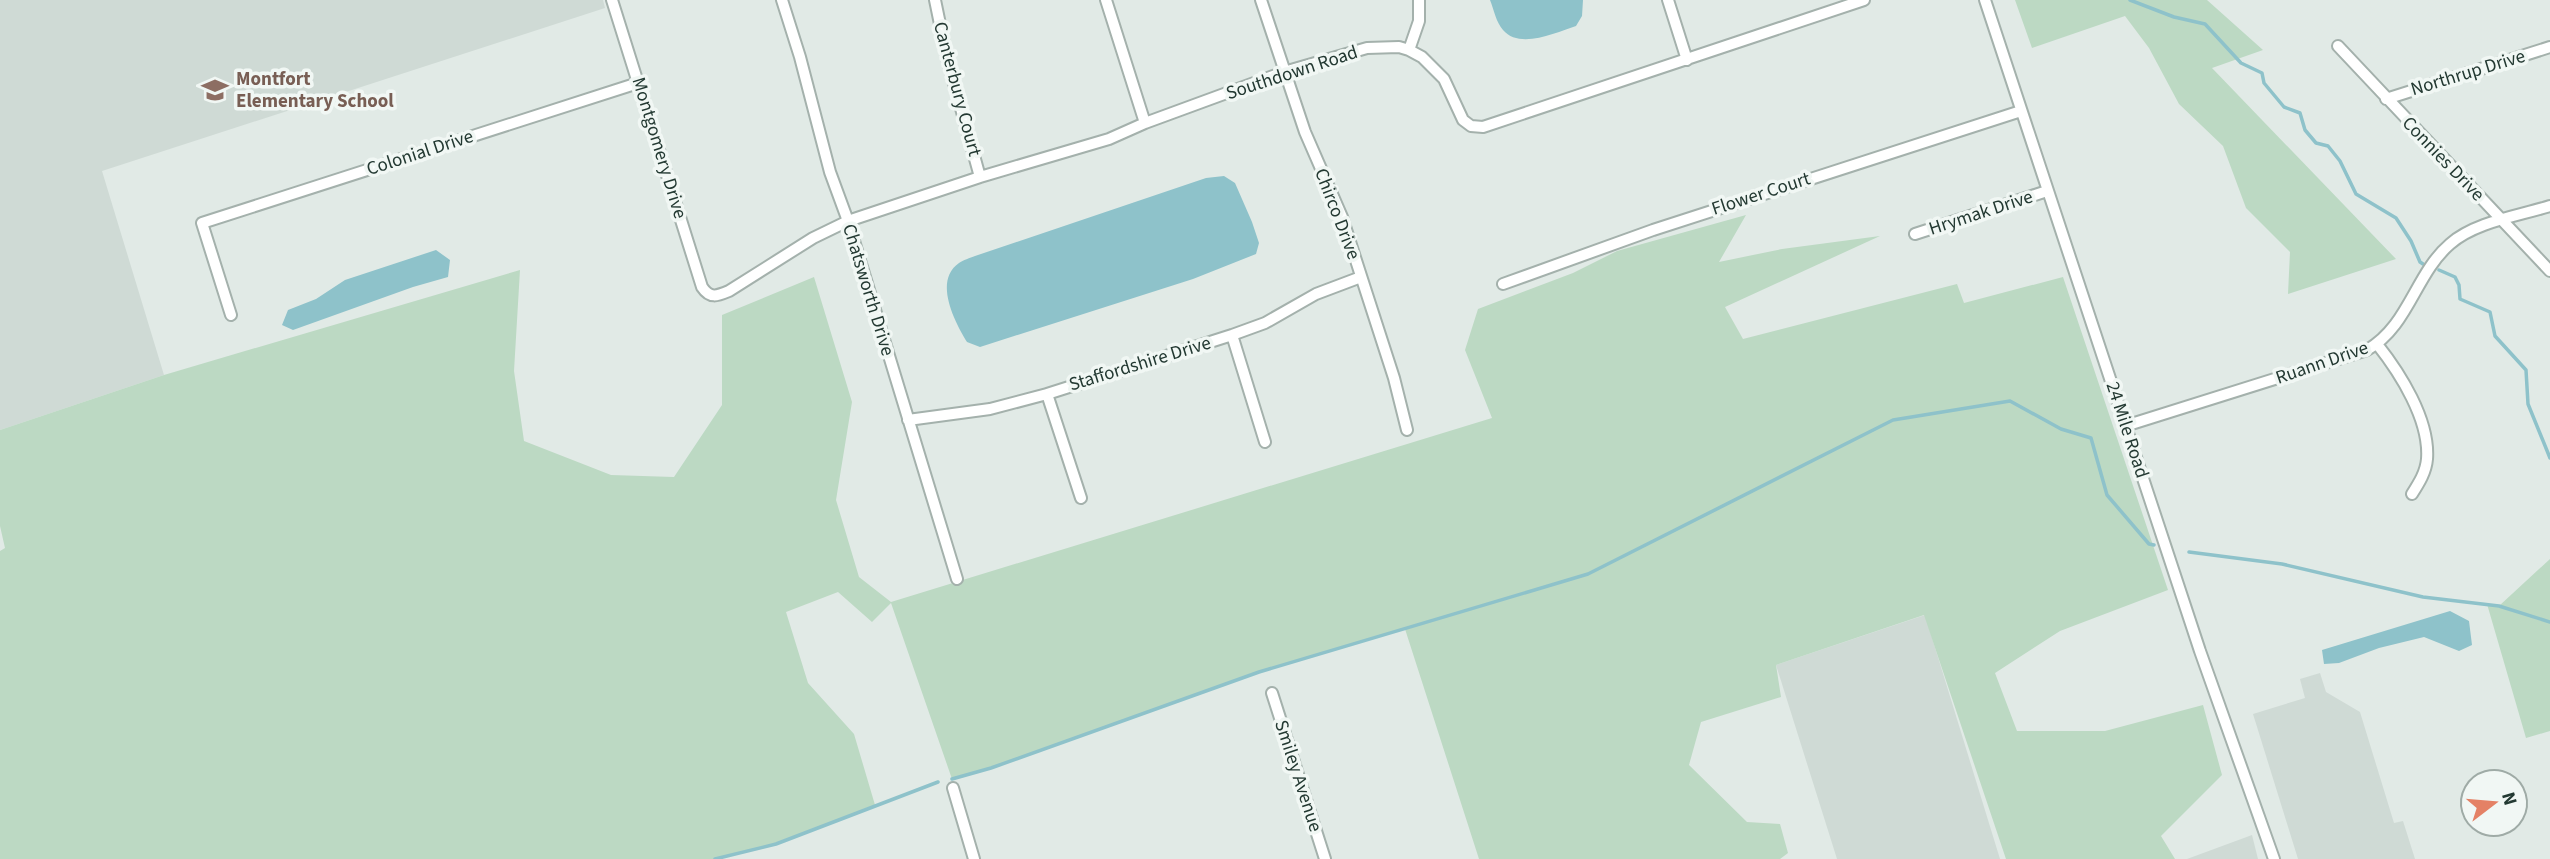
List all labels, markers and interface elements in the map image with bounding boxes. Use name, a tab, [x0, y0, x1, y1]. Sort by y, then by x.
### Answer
street label: Canterbury Court	[926, 19, 988, 160]
street label: Southdown Road	[1223, 39, 1361, 107]
street label: Northrup Drive	[2407, 43, 2529, 103]
place label: Montfort Elementary School	[236, 66, 394, 115]
street label: Montgomery Drive	[625, 74, 693, 222]
school or university icon: Montfort Elementary School	[200, 75, 230, 105]
street label: Connies Drive	[2395, 110, 2491, 208]
street label: Colonial Drive	[363, 123, 477, 183]
street label: Chirco Drive	[1307, 164, 1367, 264]
street label: Flower Court	[1708, 165, 1814, 223]
street label: Hrymak Drive	[1925, 183, 2037, 243]
street label: Chatsworth Drive	[835, 221, 901, 359]
street label: Staffordshire Drive	[1066, 330, 1214, 398]
street label: Ruann Drive	[2272, 335, 2372, 391]
street label: 24 Mile Road	[2099, 378, 2155, 482]
street label: Smiley Avenue	[1267, 717, 1329, 835]
north arrow	[2459, 768, 2529, 838]
text: N	[2494, 789, 2524, 809]

